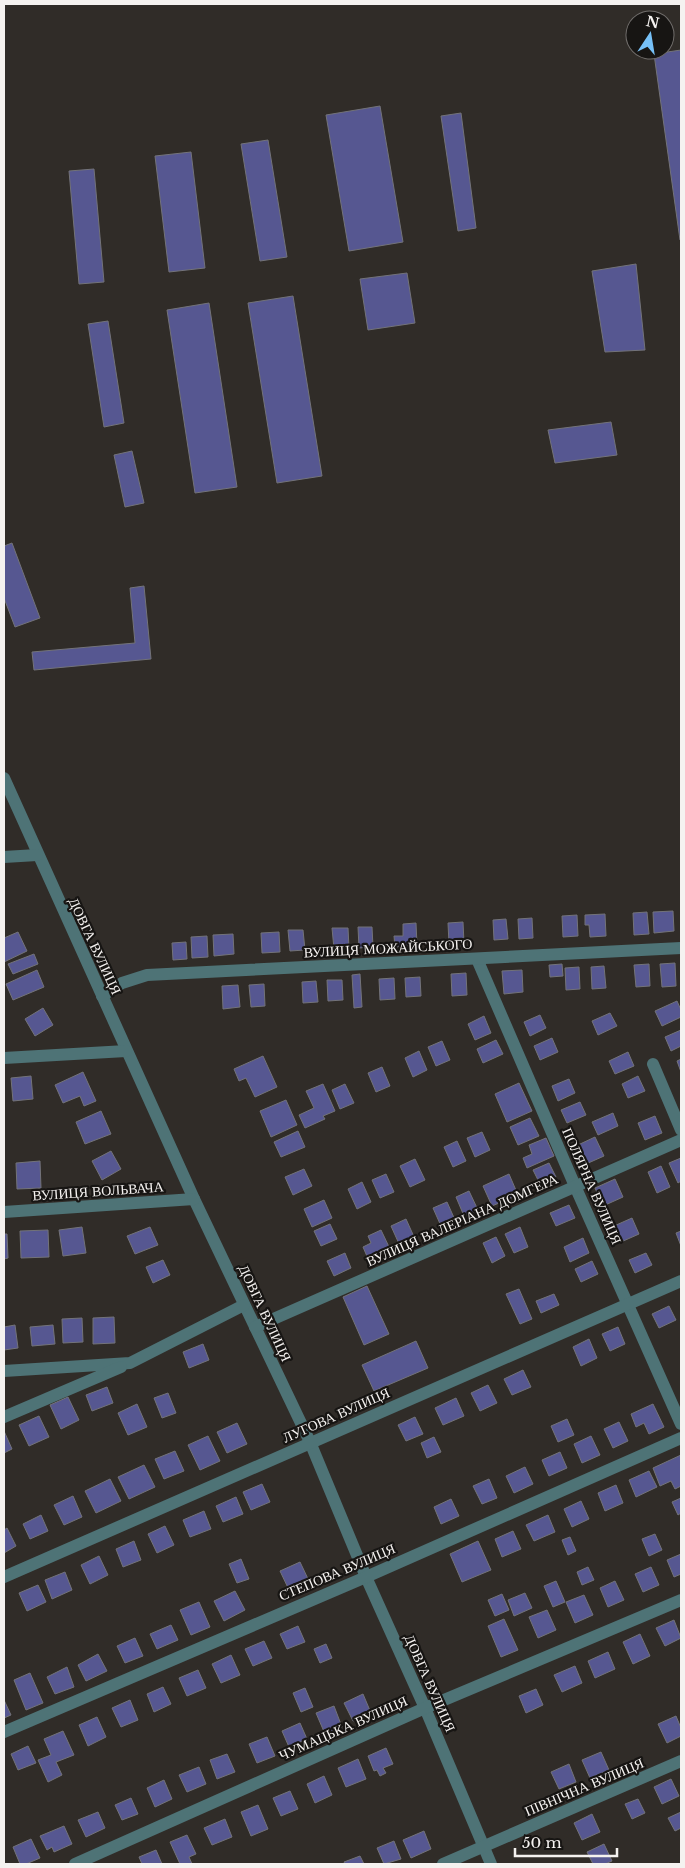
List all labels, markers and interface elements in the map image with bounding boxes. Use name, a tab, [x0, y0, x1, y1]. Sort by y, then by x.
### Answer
north arrow	[625, 10, 675, 60]
text: N	[644, 12, 661, 32]
street label: ДОВГА ВУЛИЦЯ	[65, 894, 125, 998]
street label: ВУЛИЦЯ МОЖАЙСЬКОГО	[303, 935, 473, 961]
street label: ПОЛЯРНА ВУЛИЦЯ	[558, 1125, 626, 1247]
street label: ВУЛИЦЯ ВАЛЕРІАНА ДОМГЕРА	[363, 1169, 561, 1271]
street label: ВУЛИЦЯ ВОЛЬВАЧА	[32, 1177, 165, 1205]
street label: ДОВГА ВУЛИЦЯ	[235, 1261, 295, 1365]
street label: ЛУГОВА ВУЛИЦЯ	[280, 1383, 392, 1447]
street label: СТЕПОВА ВУЛИЦЯ	[276, 1539, 398, 1605]
street label: ДОВГА ВУЛИЦЯ	[400, 1631, 460, 1735]
street label: ЧУМАЦЬКА ВУЛИЦЯ	[276, 1692, 410, 1764]
street label: ПІВНІЧНА ВУЛИЦЯ	[522, 1754, 646, 1820]
scale bar	[515, 1826, 618, 1858]
text: 50 m	[522, 1833, 562, 1852]

